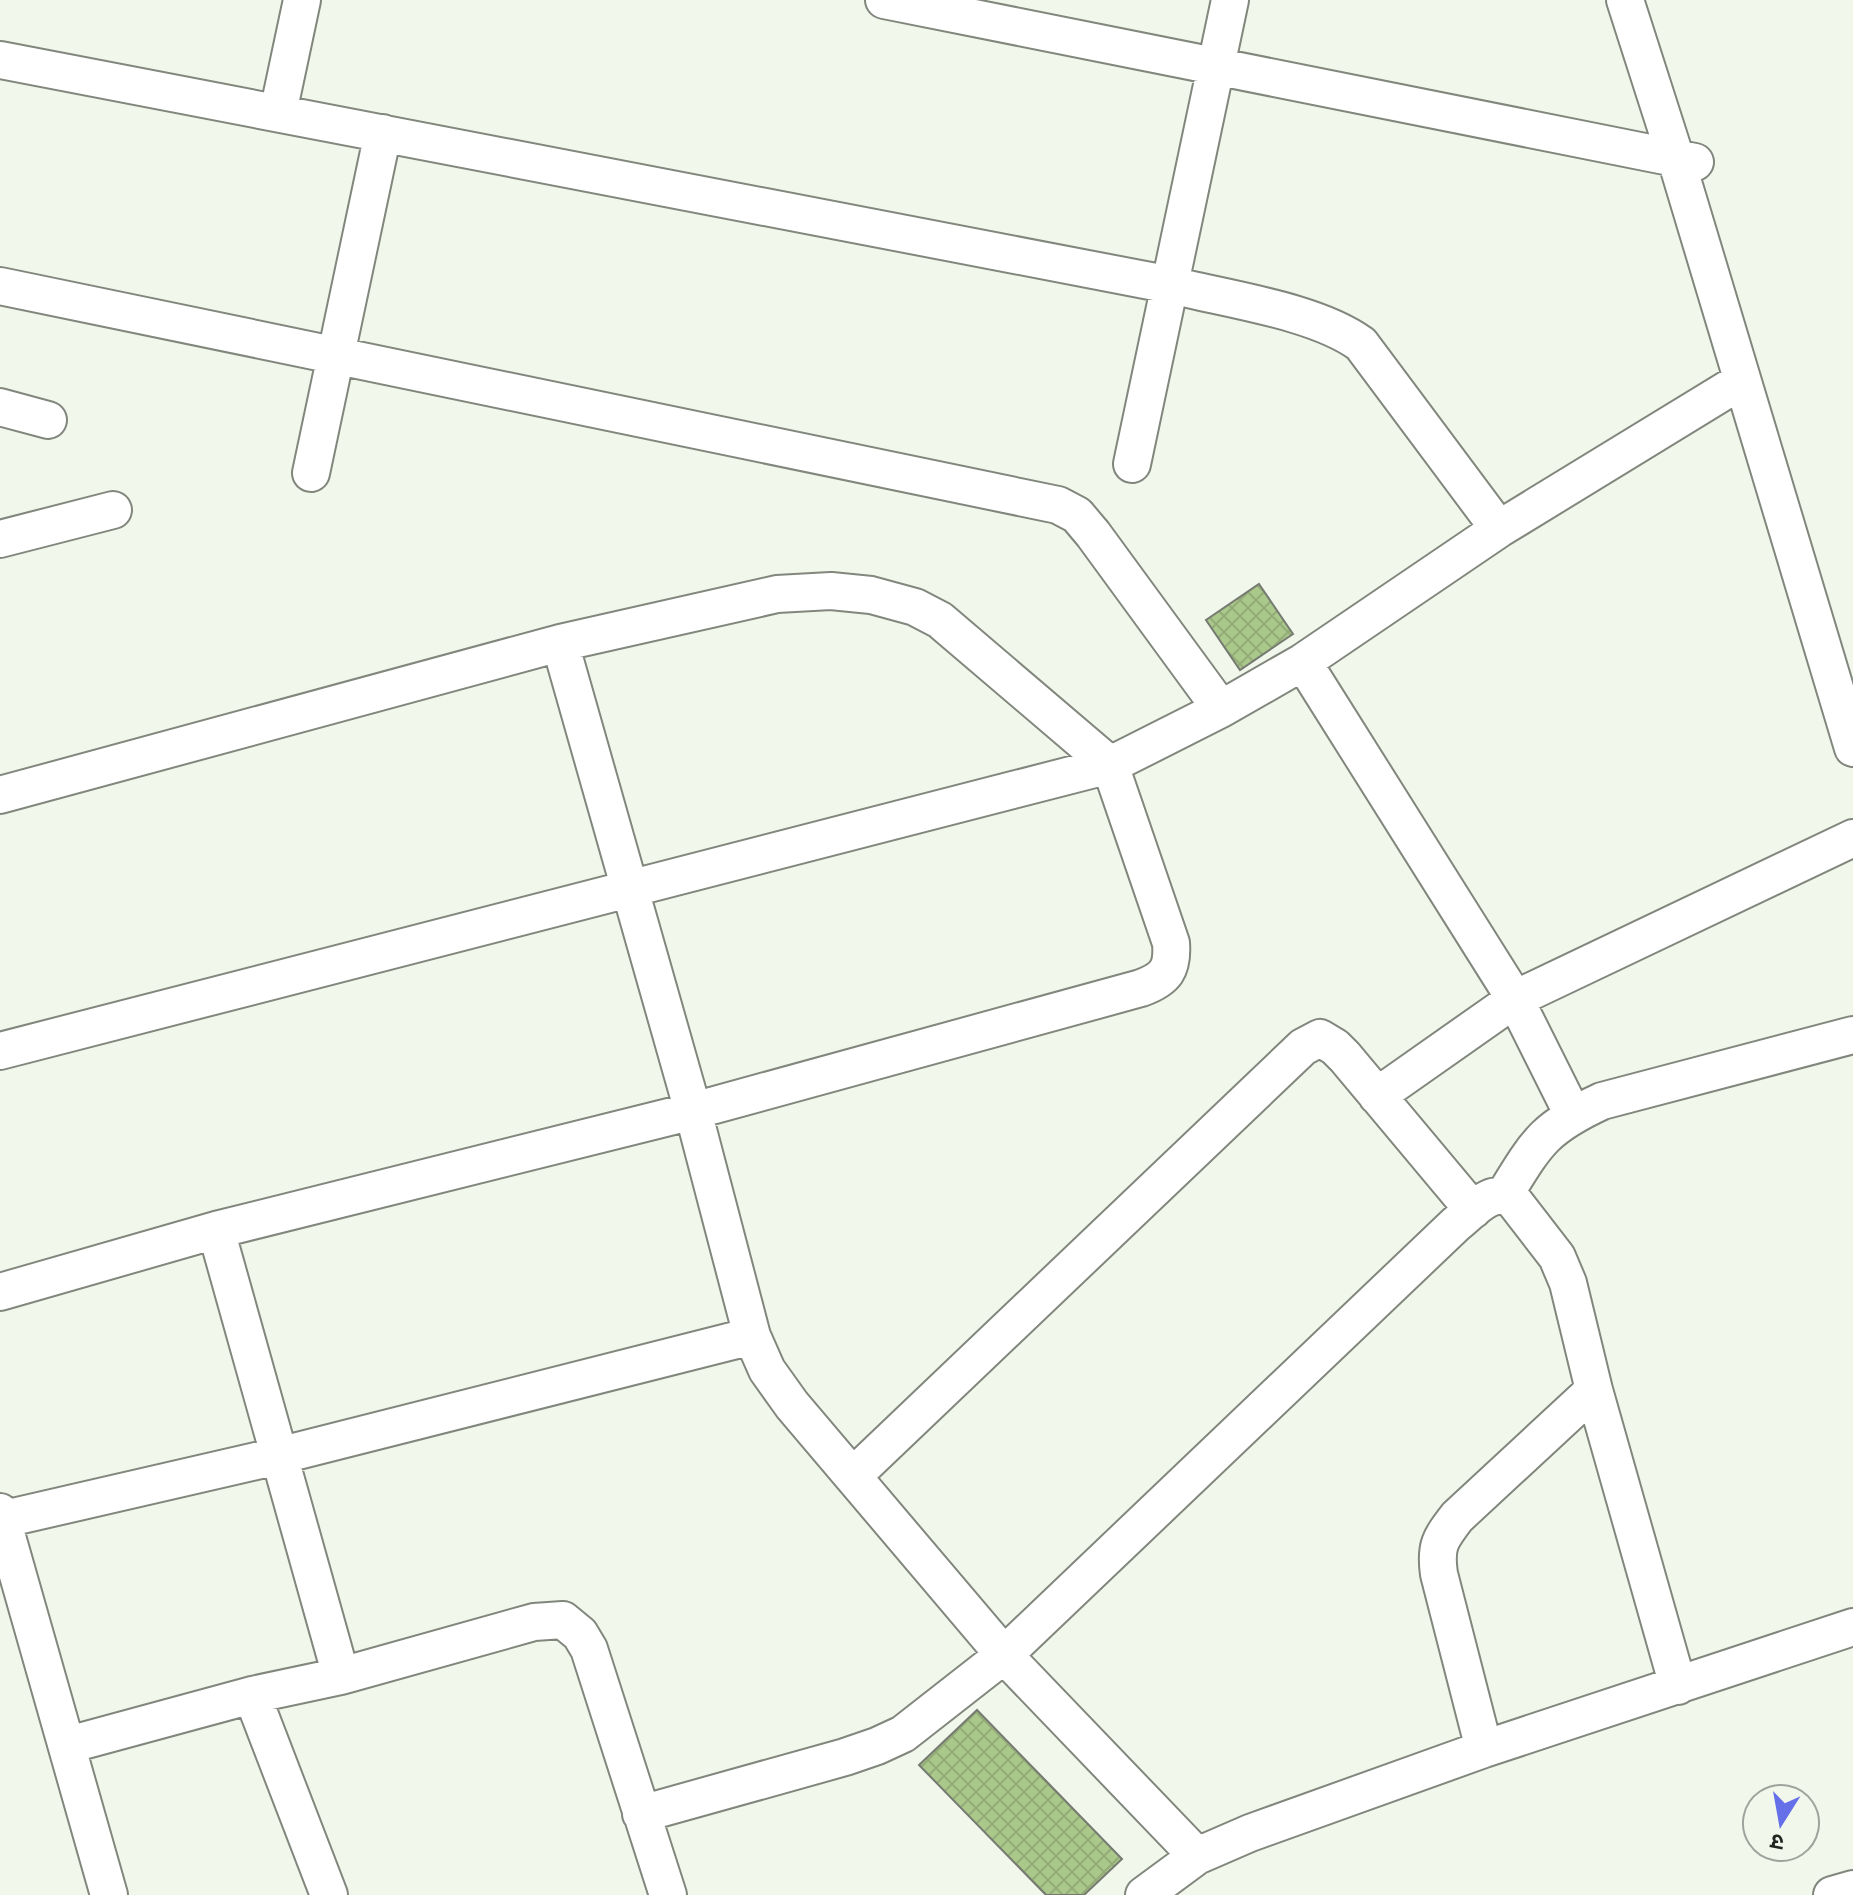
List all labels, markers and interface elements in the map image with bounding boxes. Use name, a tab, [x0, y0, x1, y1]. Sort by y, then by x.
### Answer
north arrow	[1741, 1783, 1821, 1863]
text: उ	[1767, 1826, 1786, 1856]

